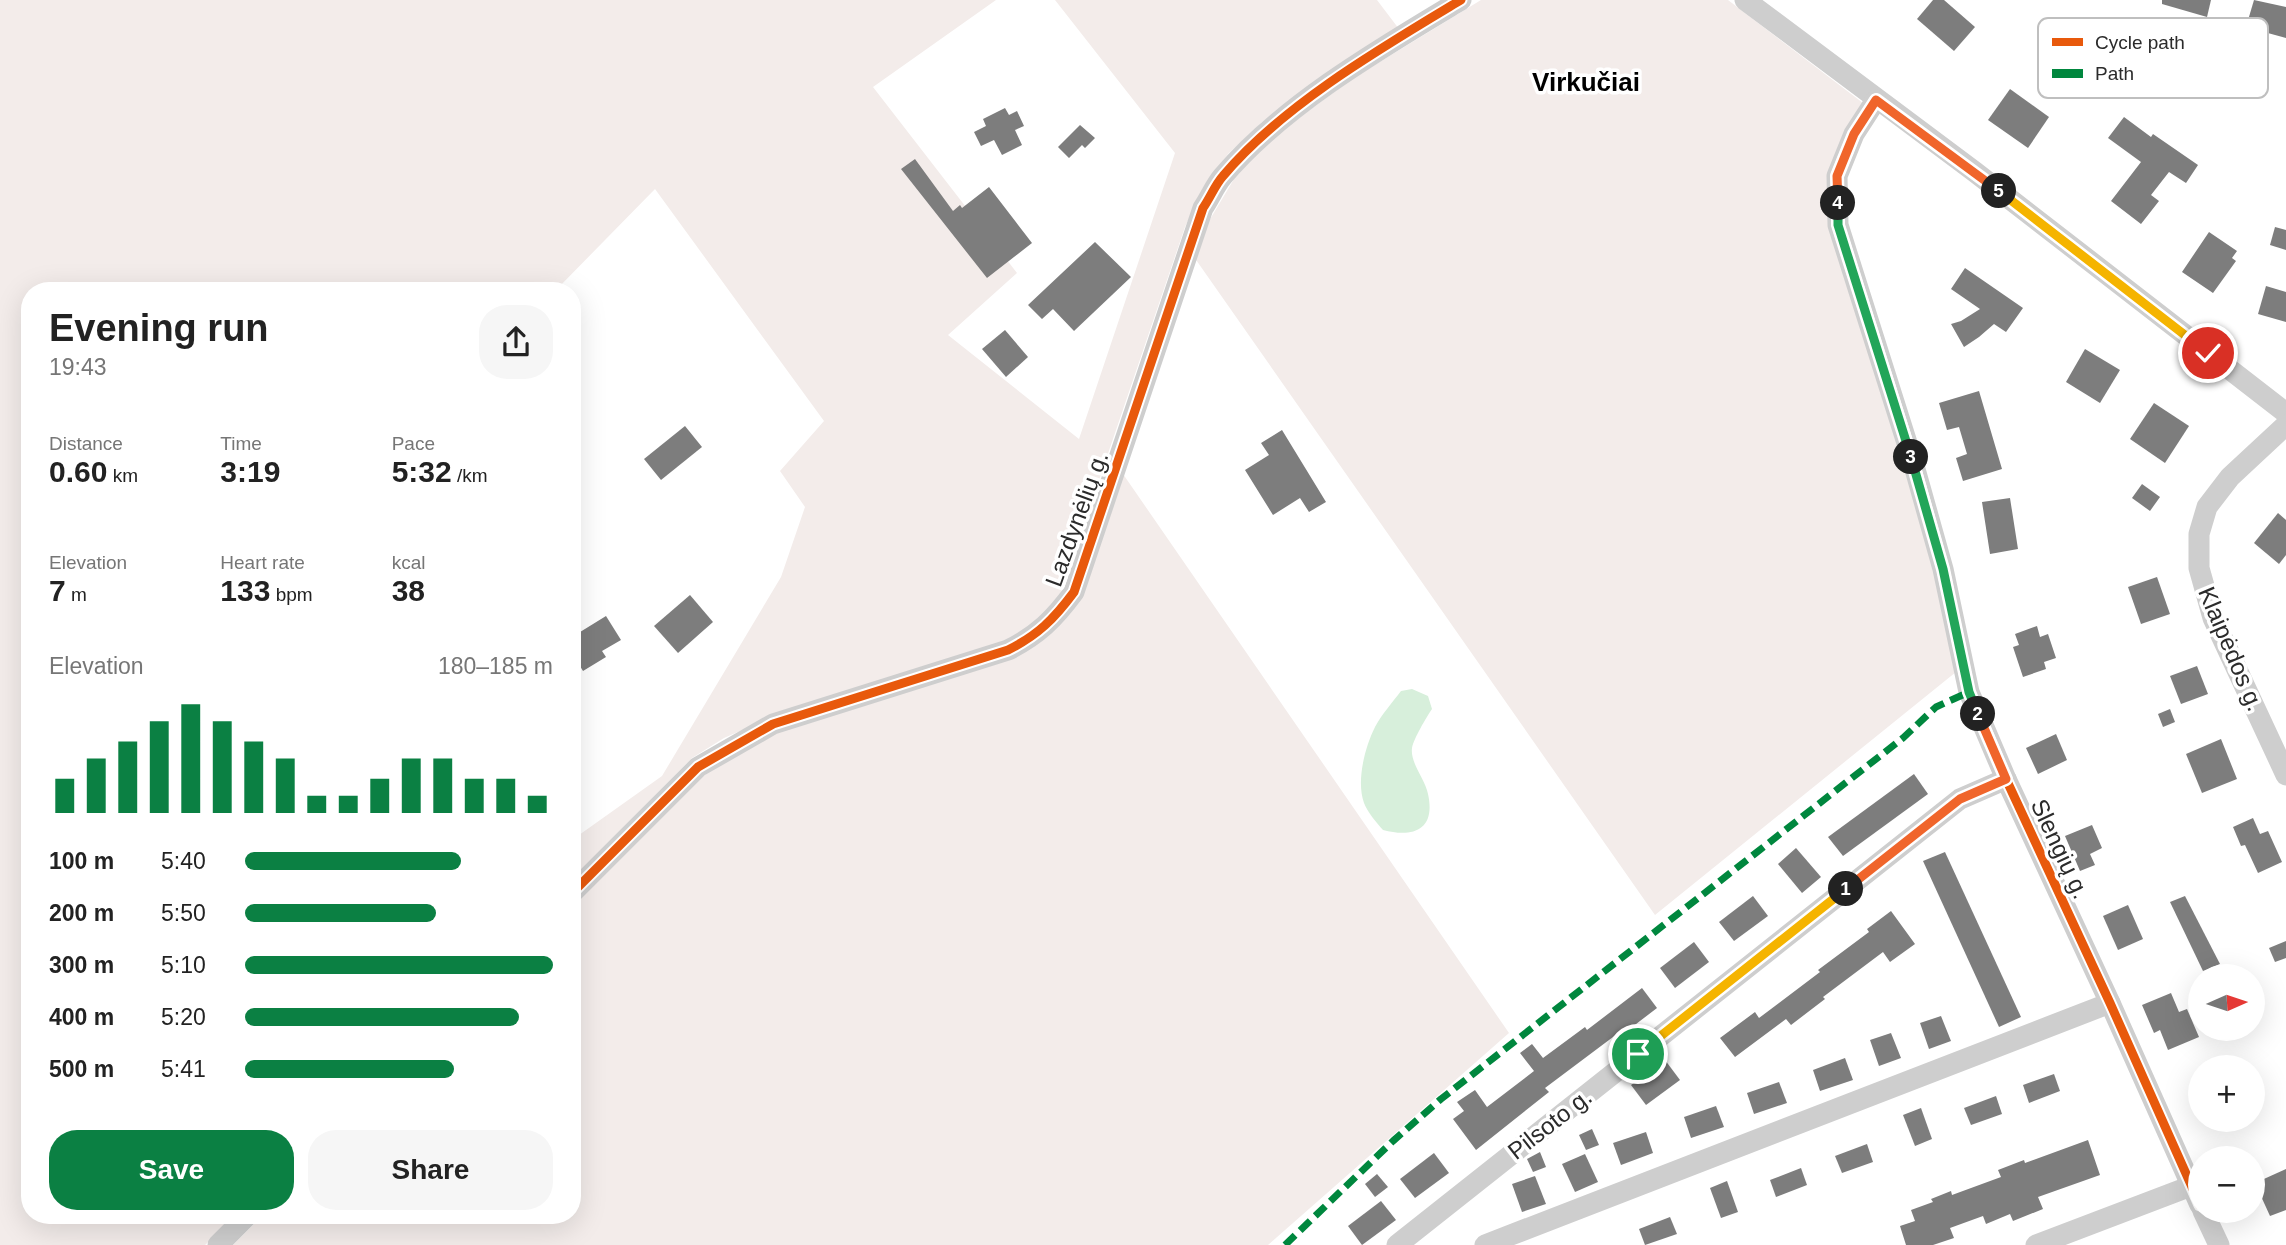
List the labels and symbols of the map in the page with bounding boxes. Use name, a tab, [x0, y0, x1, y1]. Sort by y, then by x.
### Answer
legend	[2038, 18, 2268, 98]
text: Cycle path	[2095, 32, 2185, 53]
text: Path	[2095, 63, 2134, 84]
district label: Virkučiai	[1532, 67, 1640, 97]
pin: 5	[1982, 174, 2016, 208]
pin: 4	[1820, 186, 1856, 220]
pin	[2178, 323, 2238, 383]
pin: 3	[1894, 440, 1928, 475]
street label: Lazdynėlių g.	[1040, 448, 1113, 590]
street label: Klaipėdos g.	[2193, 583, 2270, 715]
pin: 2	[1960, 696, 1996, 732]
street label: Slengių g.	[2026, 795, 2095, 903]
pin: 1	[1828, 872, 1864, 906]
north arrow	[2188, 964, 2264, 1041]
pin	[1608, 1024, 1668, 1084]
street label: Pilsoto g.	[1502, 1083, 1597, 1165]

